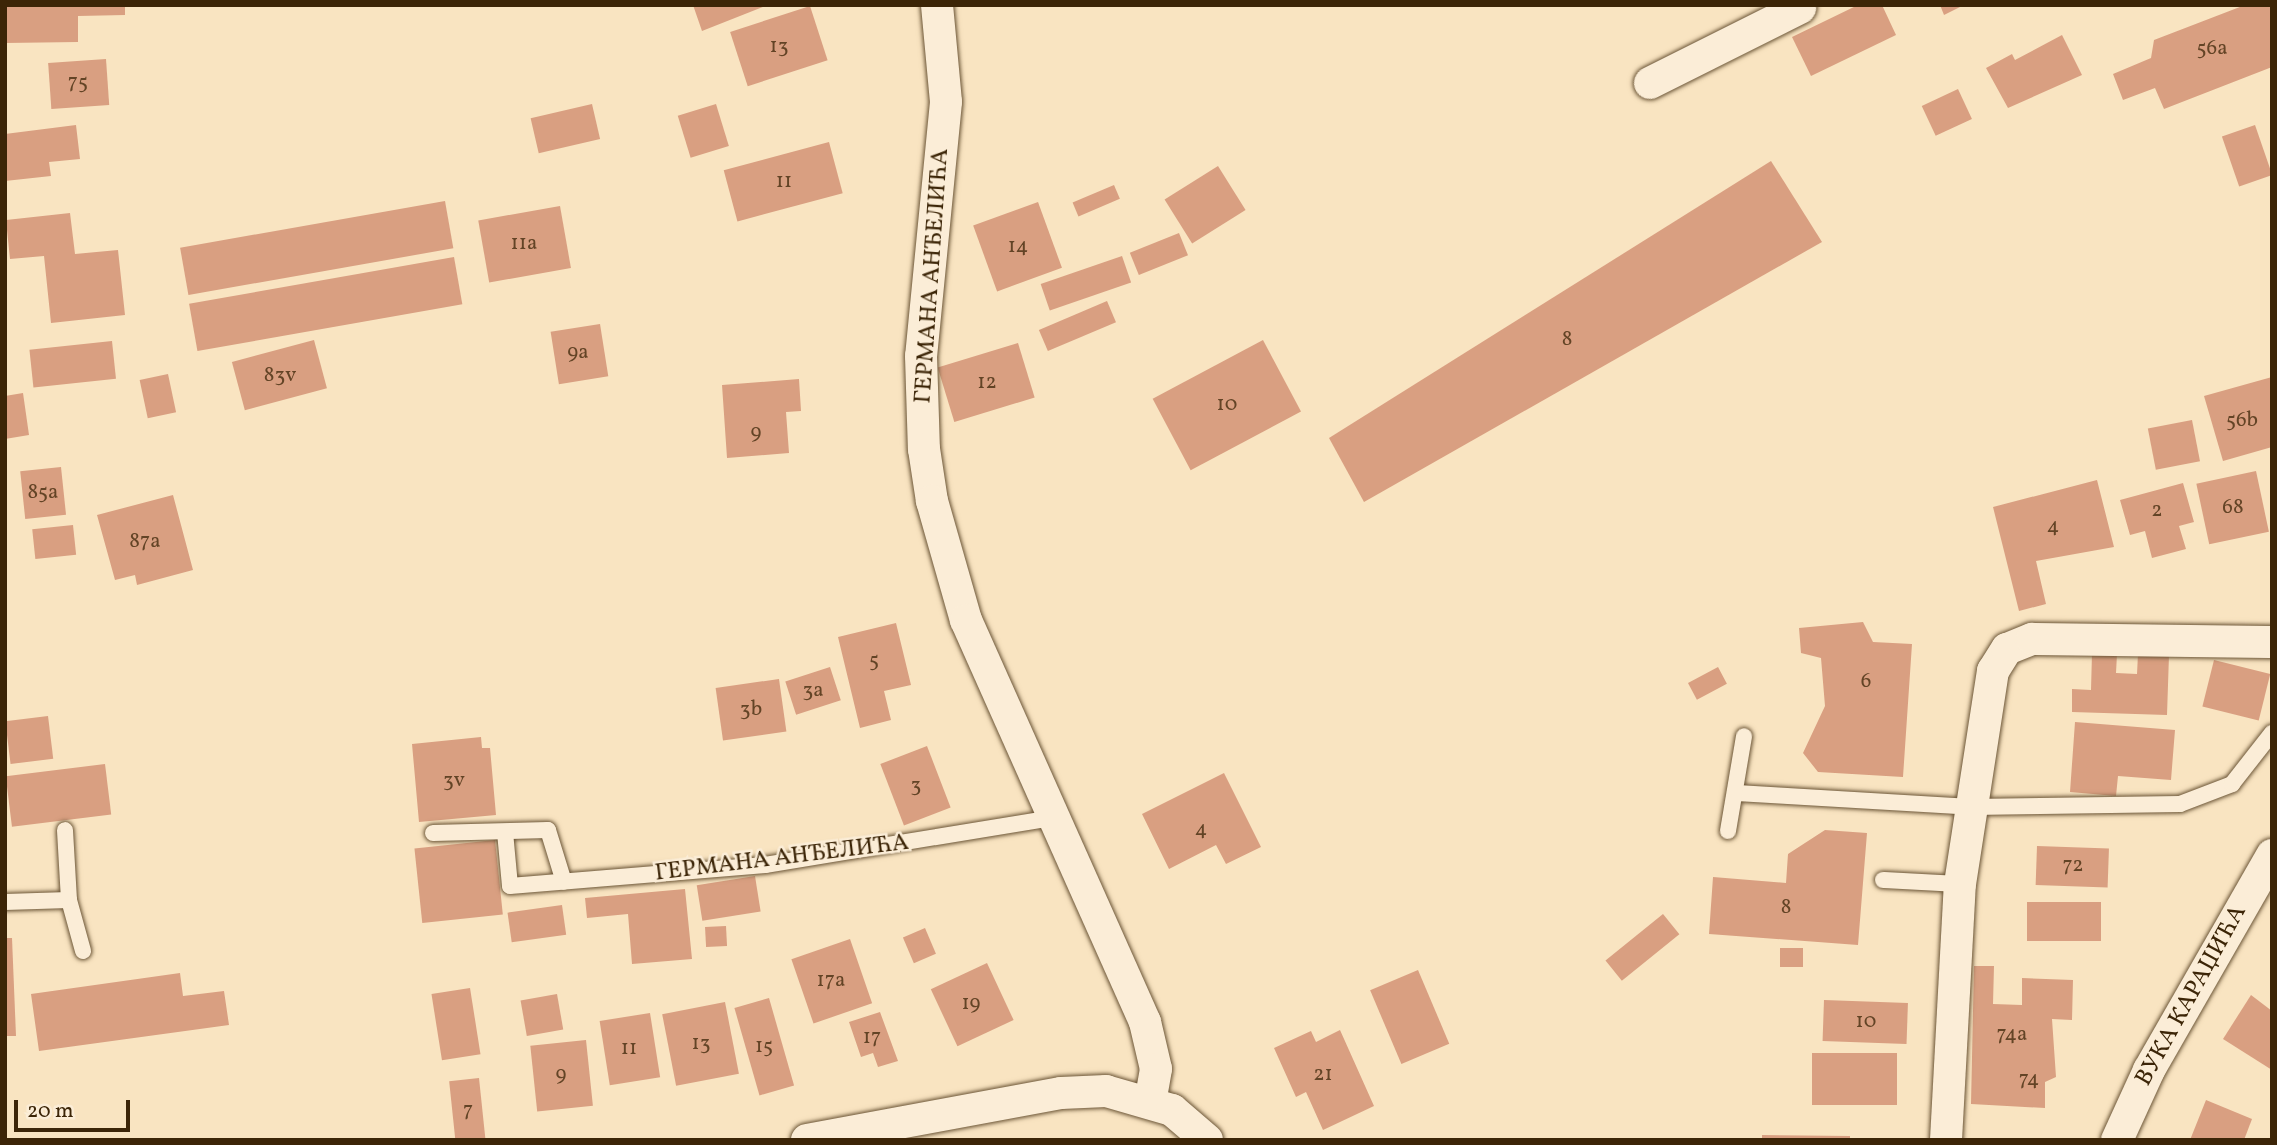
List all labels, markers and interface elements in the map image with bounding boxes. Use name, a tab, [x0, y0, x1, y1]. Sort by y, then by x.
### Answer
house number: 13	[770, 34, 788, 60]
house number: 56a	[2196, 36, 2228, 62]
house number: 75	[68, 70, 88, 96]
street label: ГЕРМАНА АНЂЕЛИЋА	[910, 147, 956, 405]
house number: 11	[776, 169, 792, 195]
house number: 11a	[511, 231, 537, 257]
house number: 14	[1008, 234, 1028, 260]
house number: 8	[1562, 327, 1572, 353]
house number: 9a	[567, 340, 589, 366]
house number: 83v	[264, 363, 296, 389]
house number: 12	[977, 370, 997, 396]
house number: 10	[1217, 392, 1237, 418]
house number: 56b	[2226, 408, 2258, 434]
house number: 9	[751, 420, 761, 446]
house number: 85a	[27, 480, 59, 506]
house number: 68	[2222, 495, 2244, 521]
house number: 2	[2151, 498, 2163, 524]
house number: 4	[2047, 514, 2059, 540]
house number: 87a	[129, 529, 161, 555]
house number: 5	[869, 648, 879, 674]
house number: 6	[1861, 669, 1871, 695]
house number: 3a	[802, 678, 824, 704]
house number: 3b	[740, 697, 762, 723]
house number: 3v	[443, 768, 465, 794]
house number: 3	[911, 773, 921, 799]
house number: 4	[1195, 817, 1207, 843]
street label: ГЕРМАНА АНЂЕЛИЋА	[653, 829, 911, 889]
house number: 72	[2062, 853, 2084, 879]
house number: 8	[1781, 895, 1791, 921]
street label: ВУКА КАРАЏИЋА	[2130, 900, 2254, 1092]
house number: 17a	[817, 968, 845, 994]
house number: 19	[961, 991, 981, 1017]
house number: 10	[1856, 1009, 1876, 1035]
house number: 74a	[1996, 1022, 2028, 1048]
house number: 17	[863, 1025, 881, 1051]
house number: 13	[692, 1031, 710, 1057]
house number: 15	[755, 1034, 773, 1060]
house number: 11	[621, 1036, 637, 1062]
house number: 9	[556, 1062, 566, 1088]
house number: 21	[1313, 1062, 1333, 1088]
house number: 74	[2019, 1067, 2039, 1093]
scale bar	[18, 1086, 133, 1130]
text: 20 m	[27, 1097, 73, 1126]
house number: 7	[463, 1098, 473, 1124]

